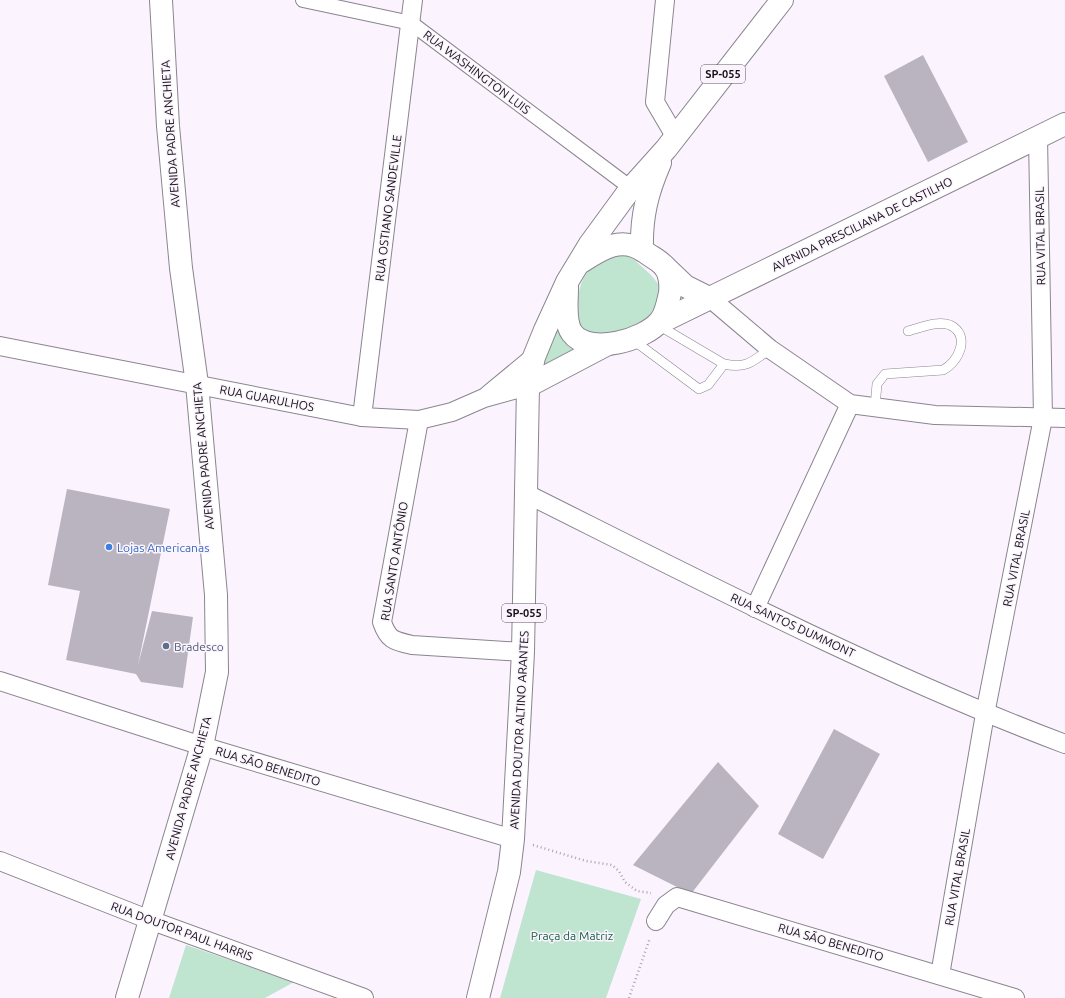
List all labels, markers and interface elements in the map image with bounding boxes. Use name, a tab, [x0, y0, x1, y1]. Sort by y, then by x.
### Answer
street label: RUA WASHINGTON LUIS	[421, 28, 533, 116]
street label: AVENIDA PADRE ANCHIETA	[158, 60, 182, 208]
road number: SP-055	[701, 65, 745, 83]
street label: RUA OSTIANO SANDEVILLE	[373, 134, 403, 282]
street label: AVENIDA PRESCILIANA DE CASTILHO	[769, 174, 955, 274]
street label: RUA VITAL BRASIL	[1033, 187, 1047, 285]
street label: AVENIDA PADRE ANCHIETA	[190, 382, 216, 530]
street label: RUA GUARULHOS	[219, 382, 315, 414]
street label: RUA SANTO ANTÔNIO	[378, 500, 410, 622]
street label: RUA VITAL BRASIL	[1000, 508, 1032, 608]
place label: Lojas Americanas	[117, 541, 209, 554]
marker: Lojas Americanas	[104, 542, 114, 552]
street label: RUA SANTOS DUMMONT	[729, 590, 858, 660]
road number: SP-055	[502, 604, 546, 622]
street label: AVENIDA DOUTOR ALTINO ARANTES	[507, 630, 531, 830]
place label: Bradesco	[174, 640, 224, 653]
marker: Bradesco	[161, 641, 171, 651]
street label: AVENIDA PADRE ANCHIETA	[163, 715, 213, 861]
street label: RUA SÃO BENEDITO	[214, 744, 322, 788]
street label: RUA VITAL BRASIL	[942, 827, 972, 927]
street label: RUA DOUTOR PAUL HARRIS	[109, 899, 255, 963]
street label: RUA SÃO BENEDITO	[777, 921, 885, 963]
park label: Praça da Matriz	[531, 929, 614, 942]

